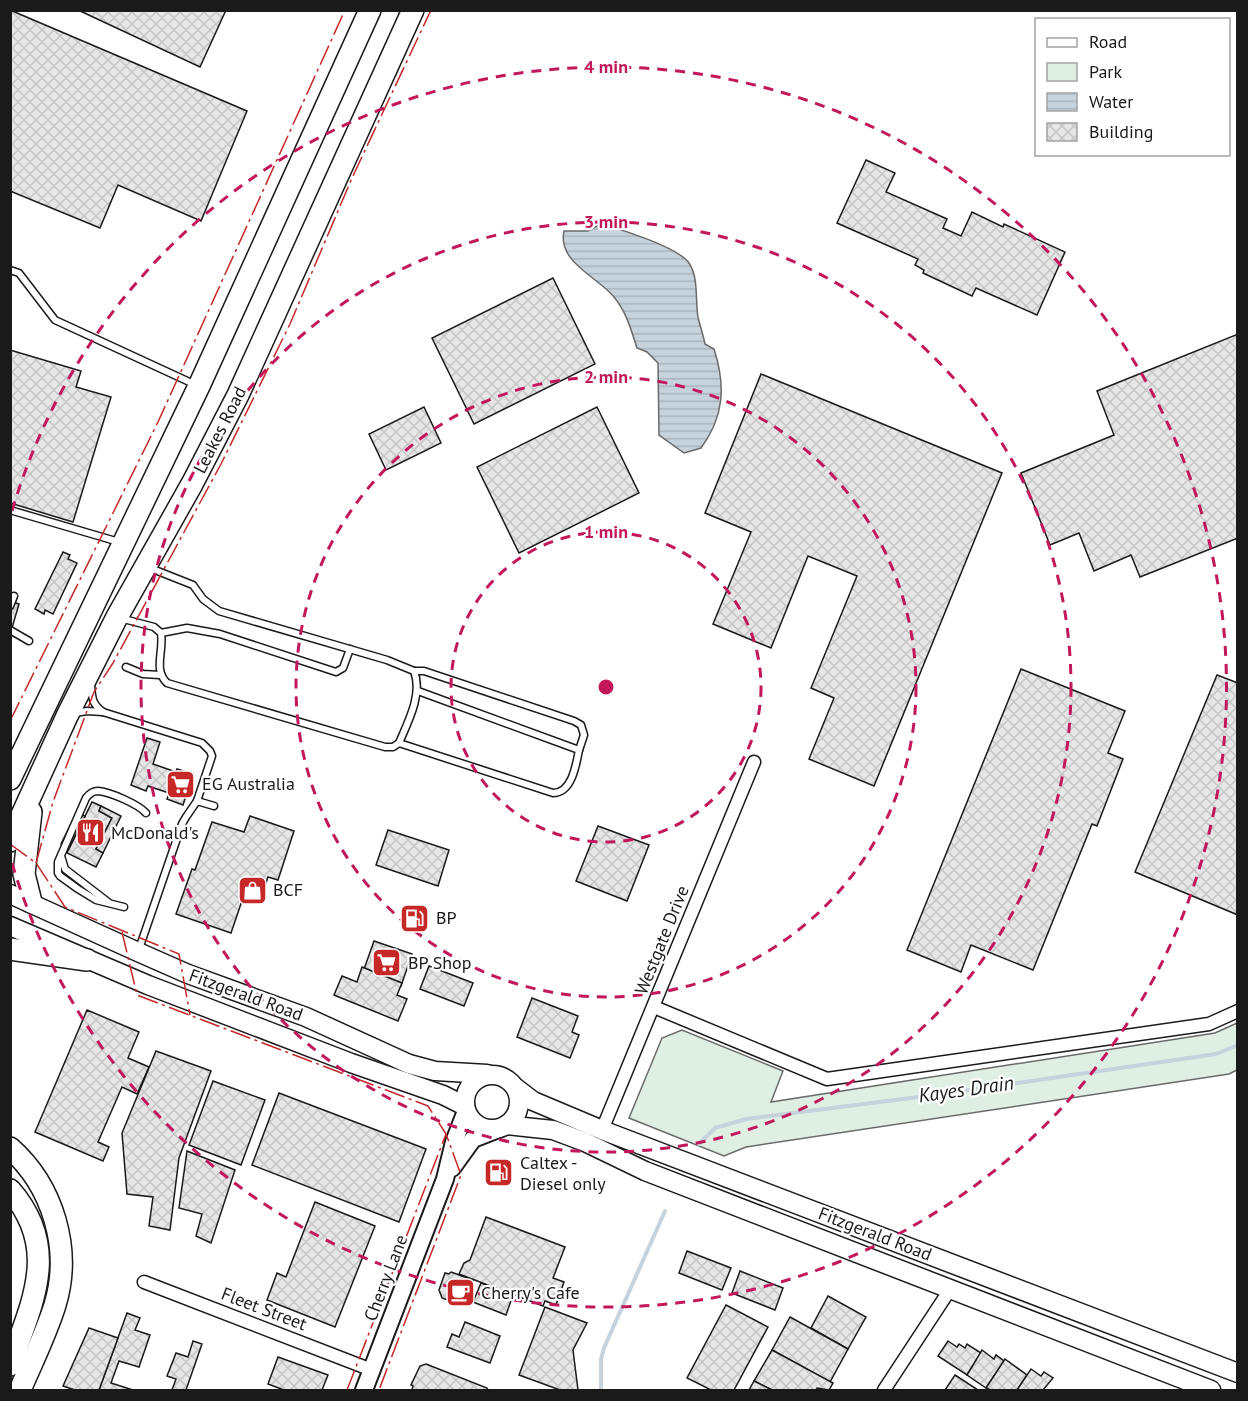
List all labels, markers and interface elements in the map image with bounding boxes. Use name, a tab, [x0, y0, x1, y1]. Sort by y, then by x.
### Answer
legend	[1035, 18, 1230, 156]
text: Road	[1089, 30, 1127, 53]
text: 4 min	[584, 55, 628, 78]
text: Park	[1089, 60, 1122, 83]
text: Water	[1089, 90, 1133, 113]
text: Building	[1089, 120, 1153, 143]
text: 3 min	[584, 210, 628, 233]
text: 2 min	[584, 365, 628, 388]
street label: Leakes Road	[188, 383, 251, 477]
text: 1 min	[584, 520, 628, 543]
centre of rings	[596, 677, 616, 697]
supermarket icon: EG Australia	[165, 768, 197, 800]
place label: EG Australia	[202, 772, 295, 795]
restaurant icon: McDonald's	[74, 817, 106, 849]
place label: McDonald's	[111, 821, 199, 844]
shop icon: BCF	[236, 874, 268, 906]
place label: BCF	[273, 878, 303, 901]
street label: Westgate Drive	[629, 882, 694, 998]
fuel station icon: BP	[399, 902, 431, 934]
place label: BP	[436, 906, 457, 929]
supermarket icon: BP Shop	[371, 947, 403, 979]
place label: BP Shop	[408, 951, 471, 974]
street label: Fitzgerald Road	[186, 963, 306, 1026]
water label: Kayes Drain	[917, 1069, 1015, 1109]
place label: Caltex - Diesel only	[520, 1151, 606, 1195]
fuel station icon: Caltex - Diesel only	[483, 1157, 515, 1189]
street label: Fitzgerald Road	[815, 1201, 935, 1266]
street label: Cherry Lane	[359, 1231, 413, 1324]
cafe icon: Cherry's Cafe	[444, 1277, 476, 1309]
place label: Cherry's Cafe	[481, 1281, 580, 1304]
street label: Fleet Street	[218, 1282, 310, 1335]

